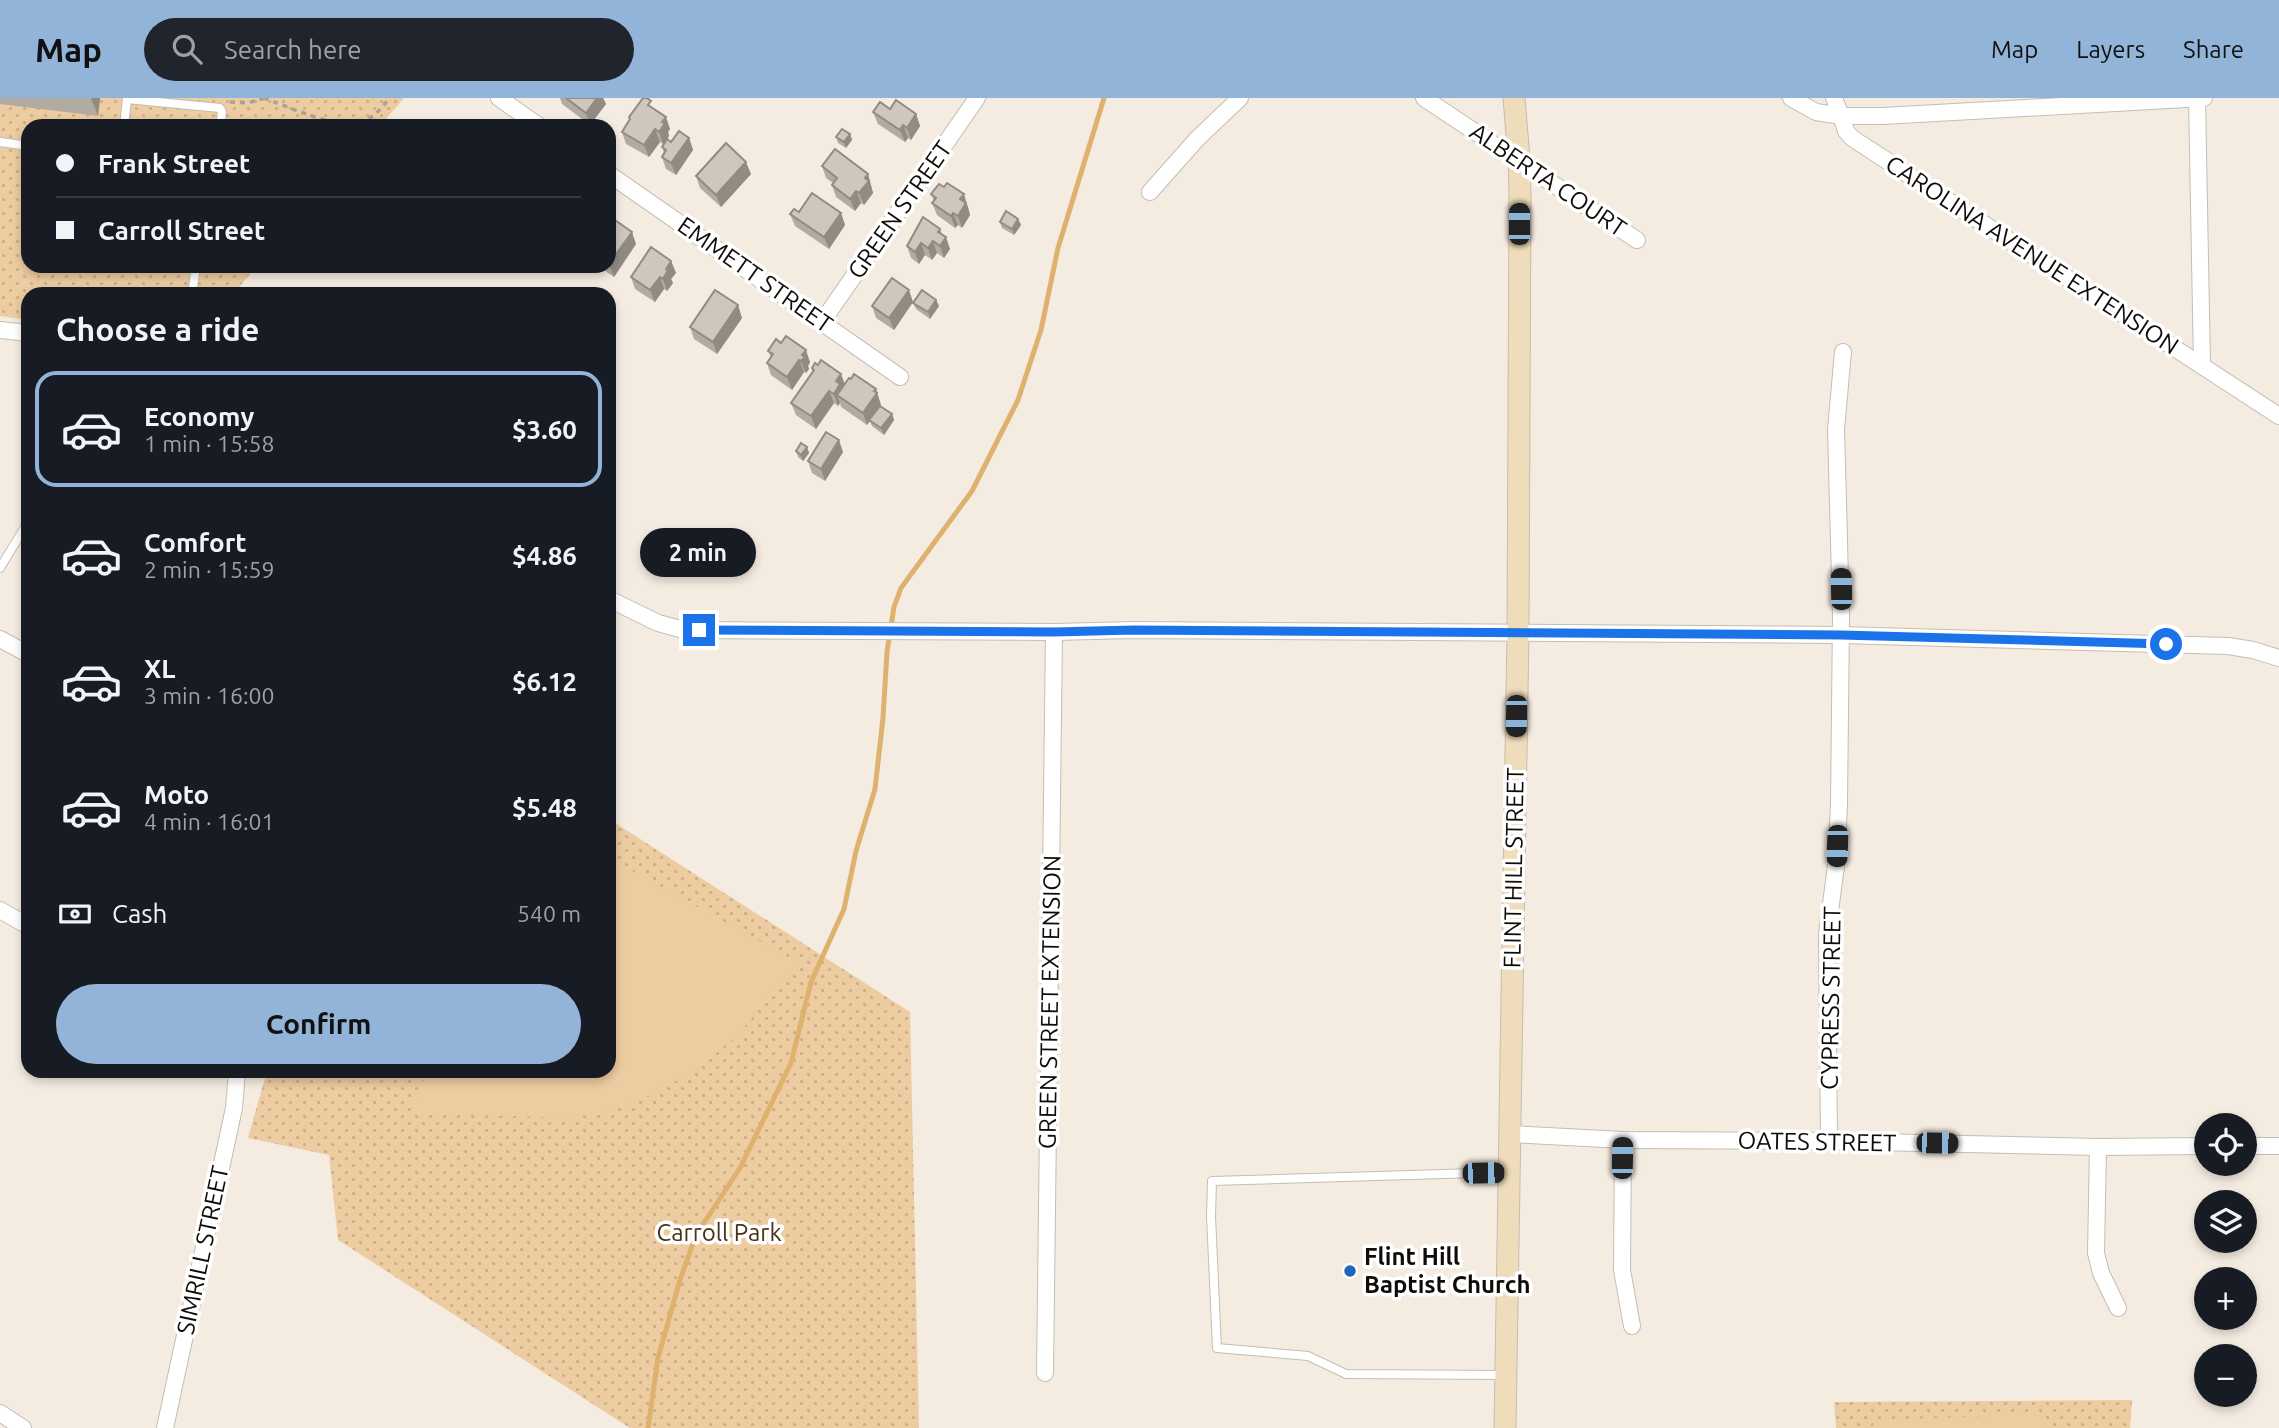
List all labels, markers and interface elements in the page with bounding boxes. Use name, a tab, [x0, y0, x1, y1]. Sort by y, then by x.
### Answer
search box	[144, 18, 634, 81]
icon: search	[168, 30, 206, 68]
text: Map	[35, 31, 102, 68]
text: Search here	[224, 35, 362, 64]
text: Map	[1991, 36, 2038, 63]
text: Layers	[2076, 36, 2145, 63]
text: Share	[2183, 36, 2244, 63]
street label: ALBERTA COURT	[1465, 117, 1631, 242]
street label: GREEN STREET	[842, 136, 957, 284]
text: Frank Street	[98, 149, 250, 178]
street label: CAROLINA AVENUE EXTENSION	[1881, 150, 2184, 359]
car	[1509, 203, 1530, 245]
street label: EMMETT STREET	[673, 211, 838, 338]
text: Carroll Street	[98, 216, 265, 245]
text: Choose a ride	[56, 311, 259, 347]
icon: car	[60, 398, 123, 461]
text: Economy	[144, 402, 254, 431]
text: $3.60	[512, 415, 577, 444]
text: 1 min · 15:58	[144, 431, 275, 456]
icon: car	[60, 524, 123, 587]
text: Comfort	[144, 528, 247, 557]
callout: 2 min	[641, 528, 757, 578]
text: 2 min	[669, 540, 727, 565]
text: $4.86	[512, 541, 577, 570]
text: 2 min · 15:59	[144, 557, 275, 582]
car	[1831, 568, 1852, 610]
route end	[683, 614, 715, 646]
route start	[2150, 628, 2182, 660]
icon: car	[60, 650, 123, 713]
text: XL	[144, 654, 175, 683]
text: $6.12	[512, 667, 577, 696]
text: 3 min · 16:00	[144, 683, 275, 708]
car	[1506, 695, 1527, 737]
street label: FLINT HILL STREET	[1498, 767, 1529, 969]
icon: car	[60, 776, 123, 839]
text: Moto	[144, 780, 209, 809]
text: $5.48	[512, 793, 577, 822]
text: 4 min · 16:01	[144, 809, 275, 834]
car	[1826, 825, 1849, 867]
street label: GREEN STREET EXTENSION	[1033, 855, 1066, 1149]
icon: cash	[56, 895, 94, 933]
text: Cash	[112, 899, 167, 928]
text: 540 m	[517, 901, 581, 926]
street label: CYPRESS STREET	[1815, 906, 1846, 1090]
button: Confirm	[56, 984, 581, 1064]
map controls	[2194, 1113, 2257, 1407]
button: locate	[2194, 1113, 2257, 1176]
street label: OATES STREET	[1737, 1127, 1897, 1156]
car	[1916, 1132, 1959, 1154]
car	[1612, 1137, 1633, 1179]
car	[1462, 1162, 1505, 1184]
street label: SIMRILL STREET	[171, 1163, 234, 1337]
button: layers	[2194, 1190, 2257, 1253]
park label: Carroll Park	[656, 1219, 782, 1246]
place label: Flint Hill Baptist Church	[1364, 1243, 1531, 1298]
marker: Flint Hill Baptist Church	[1342, 1263, 1358, 1279]
button: +	[2194, 1267, 2257, 1330]
button: −	[2194, 1344, 2257, 1407]

